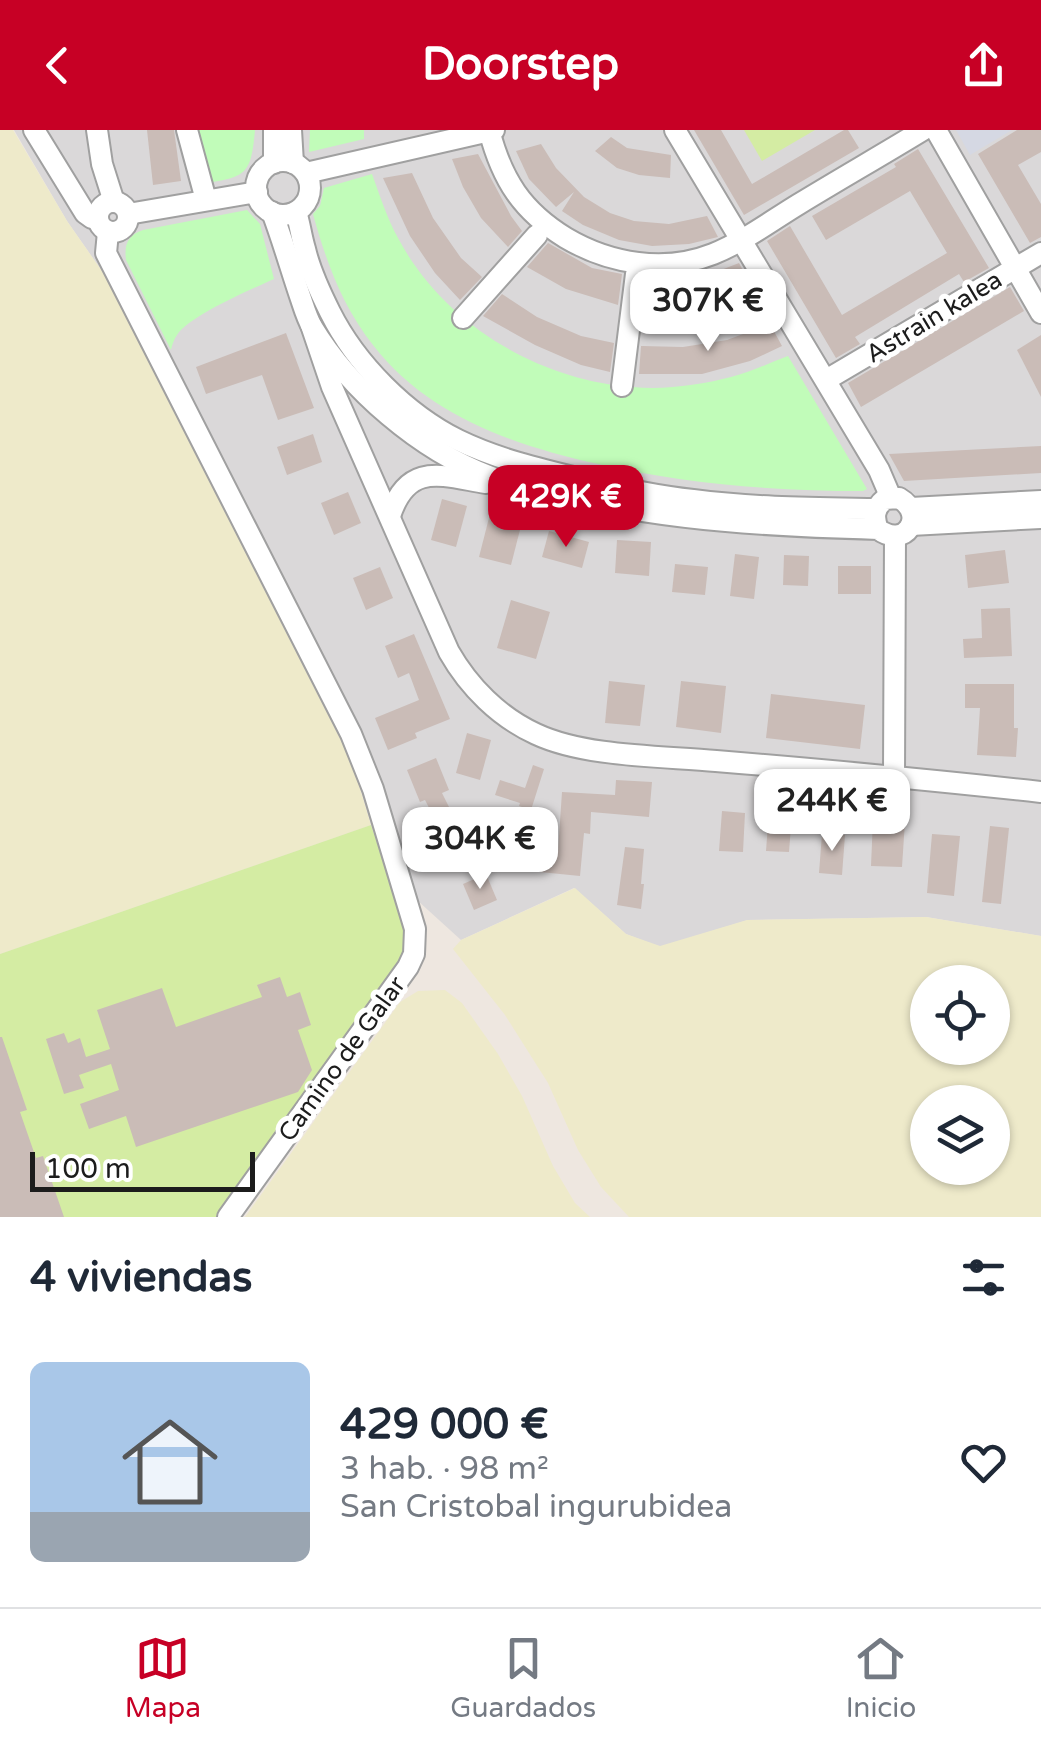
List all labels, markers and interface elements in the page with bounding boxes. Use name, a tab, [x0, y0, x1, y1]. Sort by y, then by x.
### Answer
icon: back	[30, 38, 85, 93]
text: Doorstep	[422, 38, 619, 92]
icon: share	[956, 38, 1011, 93]
street label: Astrain kalea	[860, 265, 1008, 369]
pin: 307K €	[627, 269, 789, 354]
text: 307K €	[652, 282, 764, 320]
pin: 429K €	[485, 465, 647, 550]
text: 429K €	[510, 478, 622, 516]
pin: 244K €	[751, 769, 913, 854]
text: 244K €	[776, 782, 888, 820]
pin: 304K €	[399, 807, 561, 892]
text: 304K €	[424, 820, 536, 858]
map controls	[910, 965, 1010, 1185]
button: locate	[910, 965, 1010, 1065]
street label: Camino de Galar	[272, 970, 412, 1147]
button: layers	[910, 1085, 1010, 1185]
scale bar	[30, 1147, 255, 1192]
text: 100 m	[45, 1152, 131, 1186]
icon: filters	[956, 1250, 1011, 1305]
text: 4 viviendas	[30, 1252, 252, 1303]
text: 429 000 €	[340, 1399, 549, 1450]
icon: home	[110, 1402, 230, 1522]
icon: heart	[956, 1435, 1011, 1490]
text: 3 hab. · 98 m²	[340, 1450, 549, 1488]
text: San Cristobal ingurubidea	[340, 1488, 732, 1526]
tab: Mapa	[125, 1631, 201, 1725]
tab: Guardados	[450, 1631, 596, 1725]
tab: Inicio	[846, 1631, 916, 1725]

